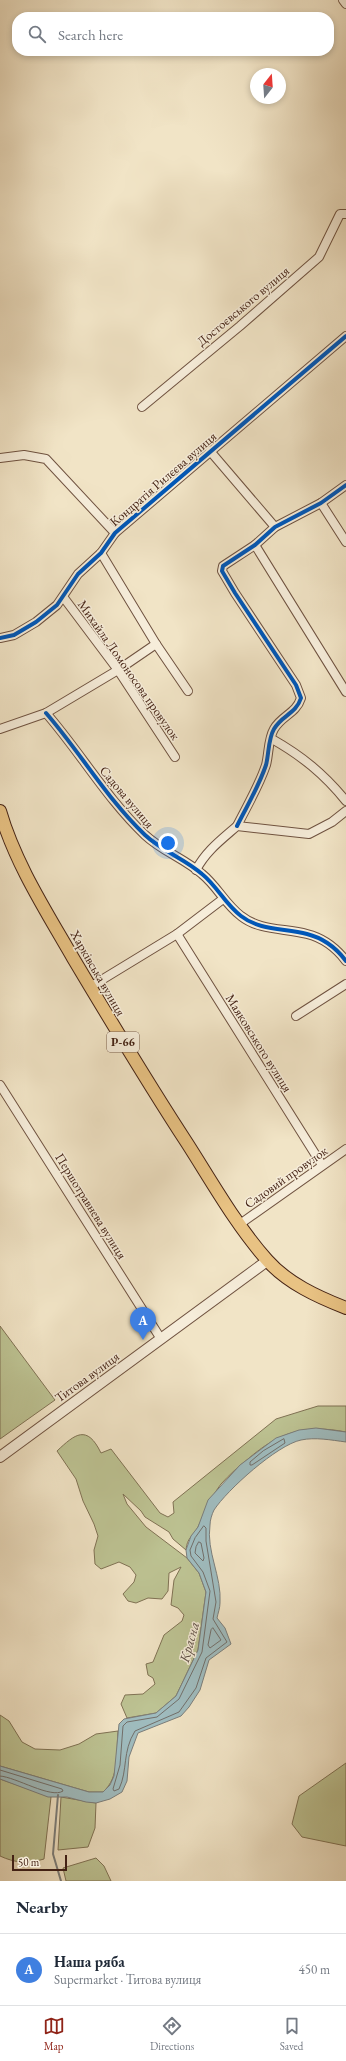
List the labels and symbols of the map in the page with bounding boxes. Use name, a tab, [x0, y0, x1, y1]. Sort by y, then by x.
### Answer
north arrow	[250, 68, 286, 104]
street label: Достоєвського вулиця	[193, 262, 293, 350]
street label: Кондратія Рилєєва вулиця	[106, 428, 220, 530]
street label: Михайла Ломоносова провулок	[74, 597, 184, 744]
street label: Садова вулиця	[96, 762, 158, 832]
your location	[158, 833, 178, 853]
street label: Харківська вулиця	[66, 926, 130, 1019]
street label: Маяковського вулиця	[222, 991, 296, 1096]
road number: Р-66	[107, 1032, 139, 1052]
street label: Садовий провулок	[241, 1142, 332, 1212]
street label: Першотравнева вулиця	[51, 1150, 131, 1262]
pin: A	[130, 1307, 156, 1340]
street label: Титова вулиця	[51, 1348, 123, 1406]
water label: Красна	[175, 1620, 203, 1665]
scale bar	[12, 1853, 67, 1872]

